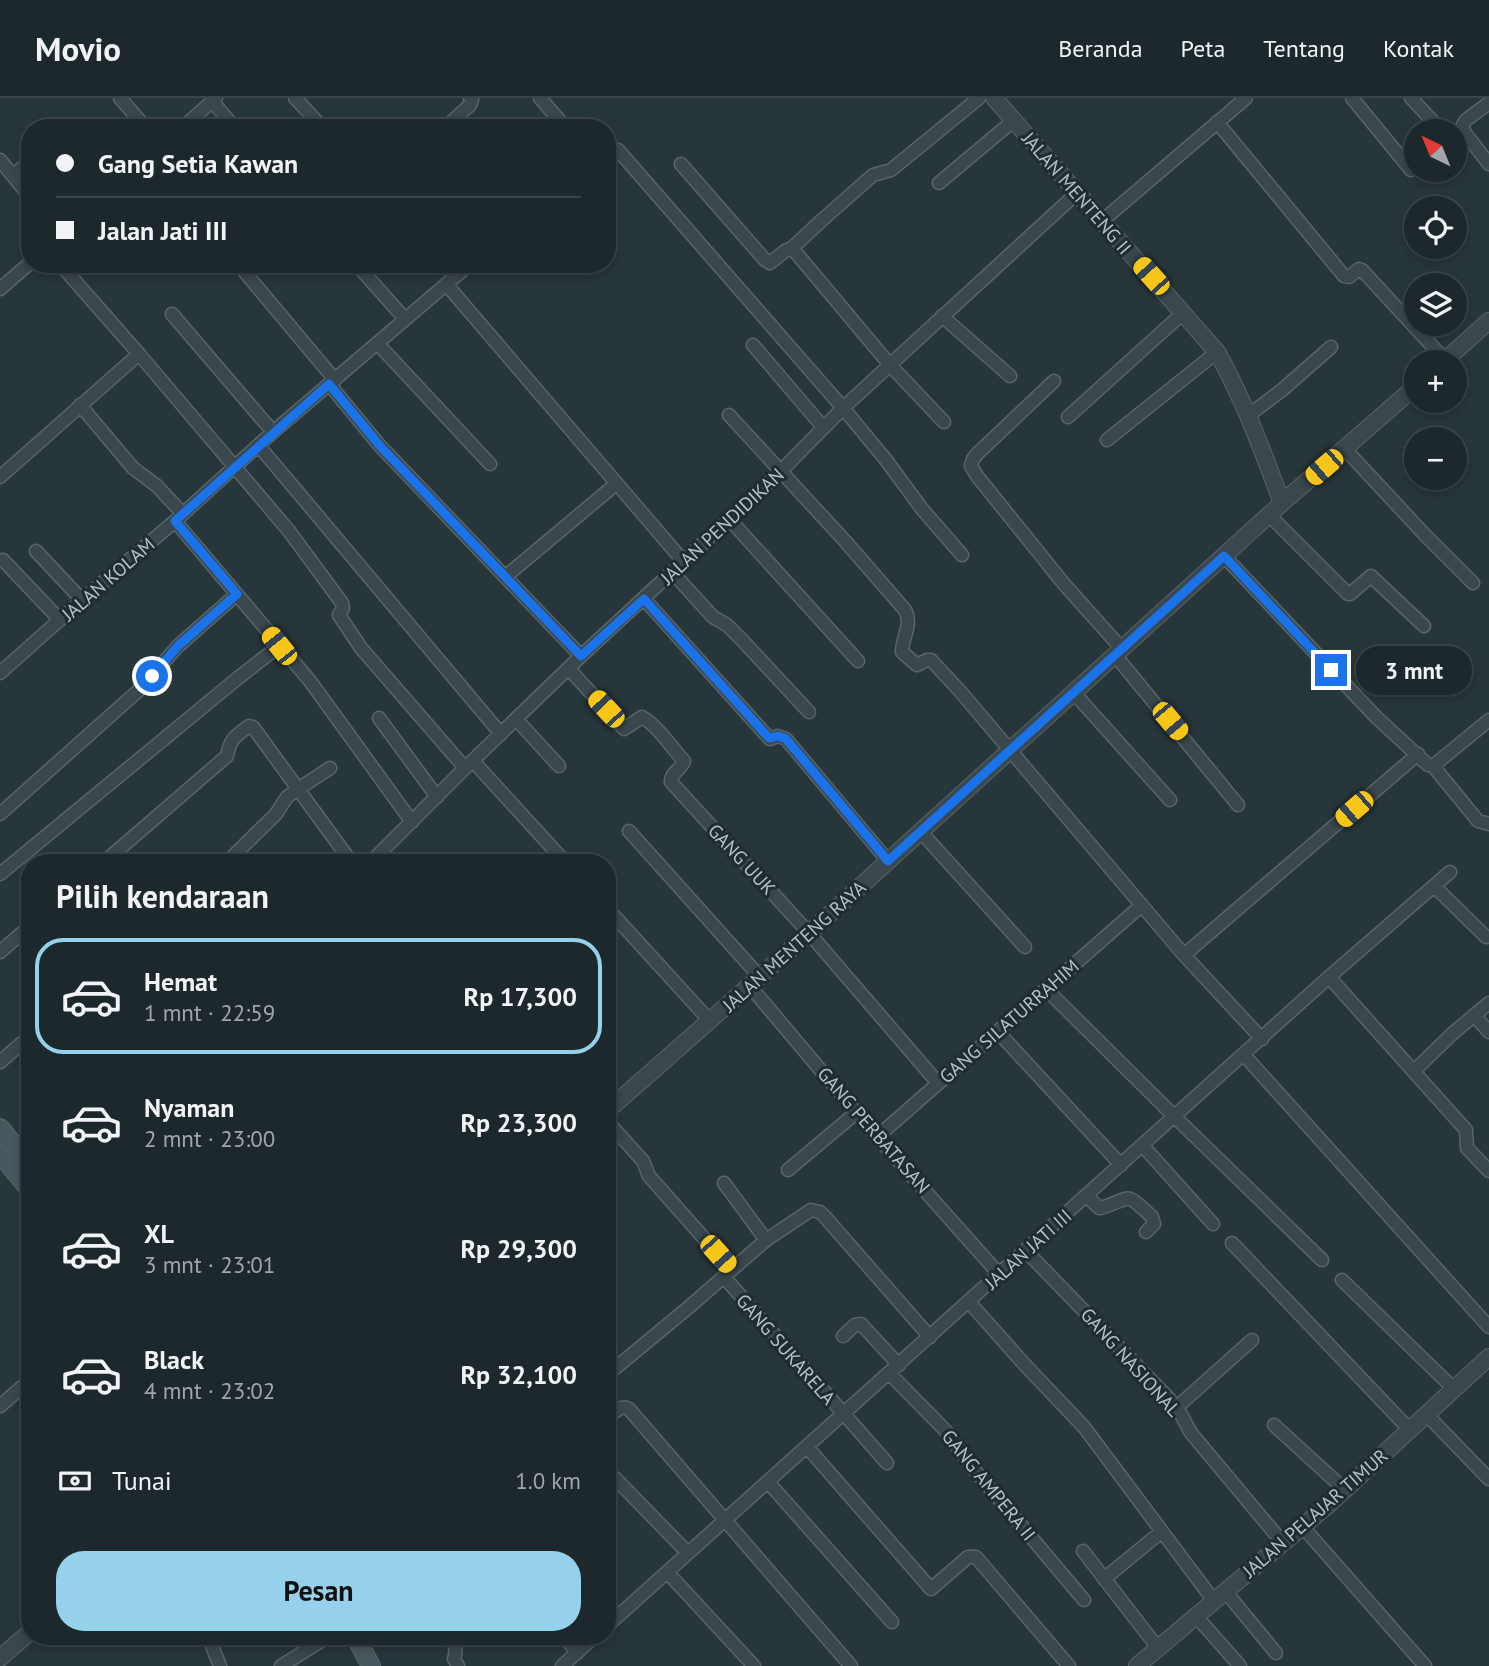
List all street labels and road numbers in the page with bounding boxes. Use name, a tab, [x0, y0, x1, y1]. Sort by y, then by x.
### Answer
street label: JALAN MENTENG II	[1016, 126, 1137, 259]
street label: JALAN PENDIDIKAN	[655, 463, 789, 590]
street label: JALAN KOLAM	[56, 532, 159, 627]
street label: GANG UUK	[703, 818, 781, 900]
street label: JALAN MENTENG RAYA	[717, 875, 871, 1017]
street label: GANG SILATURRAHIM	[934, 954, 1084, 1088]
street label: GANG PERBATASAN	[813, 1062, 935, 1198]
street label: JALAN JATI III	[979, 1204, 1076, 1295]
street label: GANG SUKARELA	[731, 1289, 841, 1409]
street label: GANG NASIONAL	[1076, 1303, 1186, 1422]
street label: GANG AMPERA II	[937, 1425, 1041, 1545]
street label: JALAN PELAJAR TIMUR	[1237, 1443, 1393, 1583]

